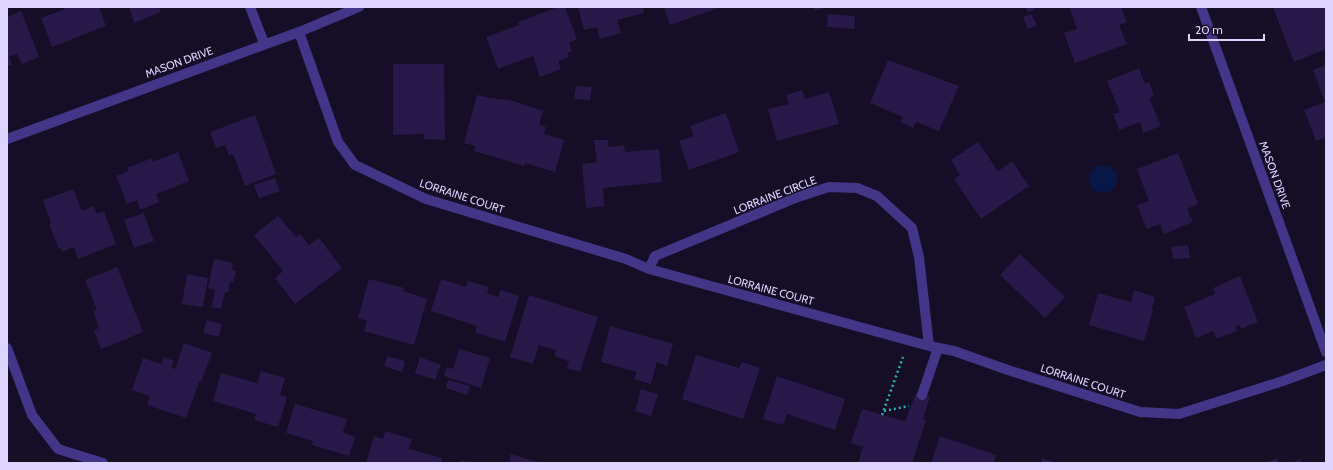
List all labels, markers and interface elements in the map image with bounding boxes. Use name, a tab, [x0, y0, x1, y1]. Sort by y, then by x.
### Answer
scale bar	[1189, 16, 1264, 42]
text: 20 m	[1195, 22, 1223, 37]
street label: MASON DRIVE	[143, 43, 215, 81]
street label: MASON DRIVE	[1256, 139, 1294, 211]
street label: LORRAINE CIRCLE	[732, 173, 818, 217]
street label: LORRAINE COURT	[418, 176, 506, 216]
street label: LORRAINE COURT	[727, 272, 816, 308]
street label: LORRAINE COURT	[1039, 361, 1127, 401]

